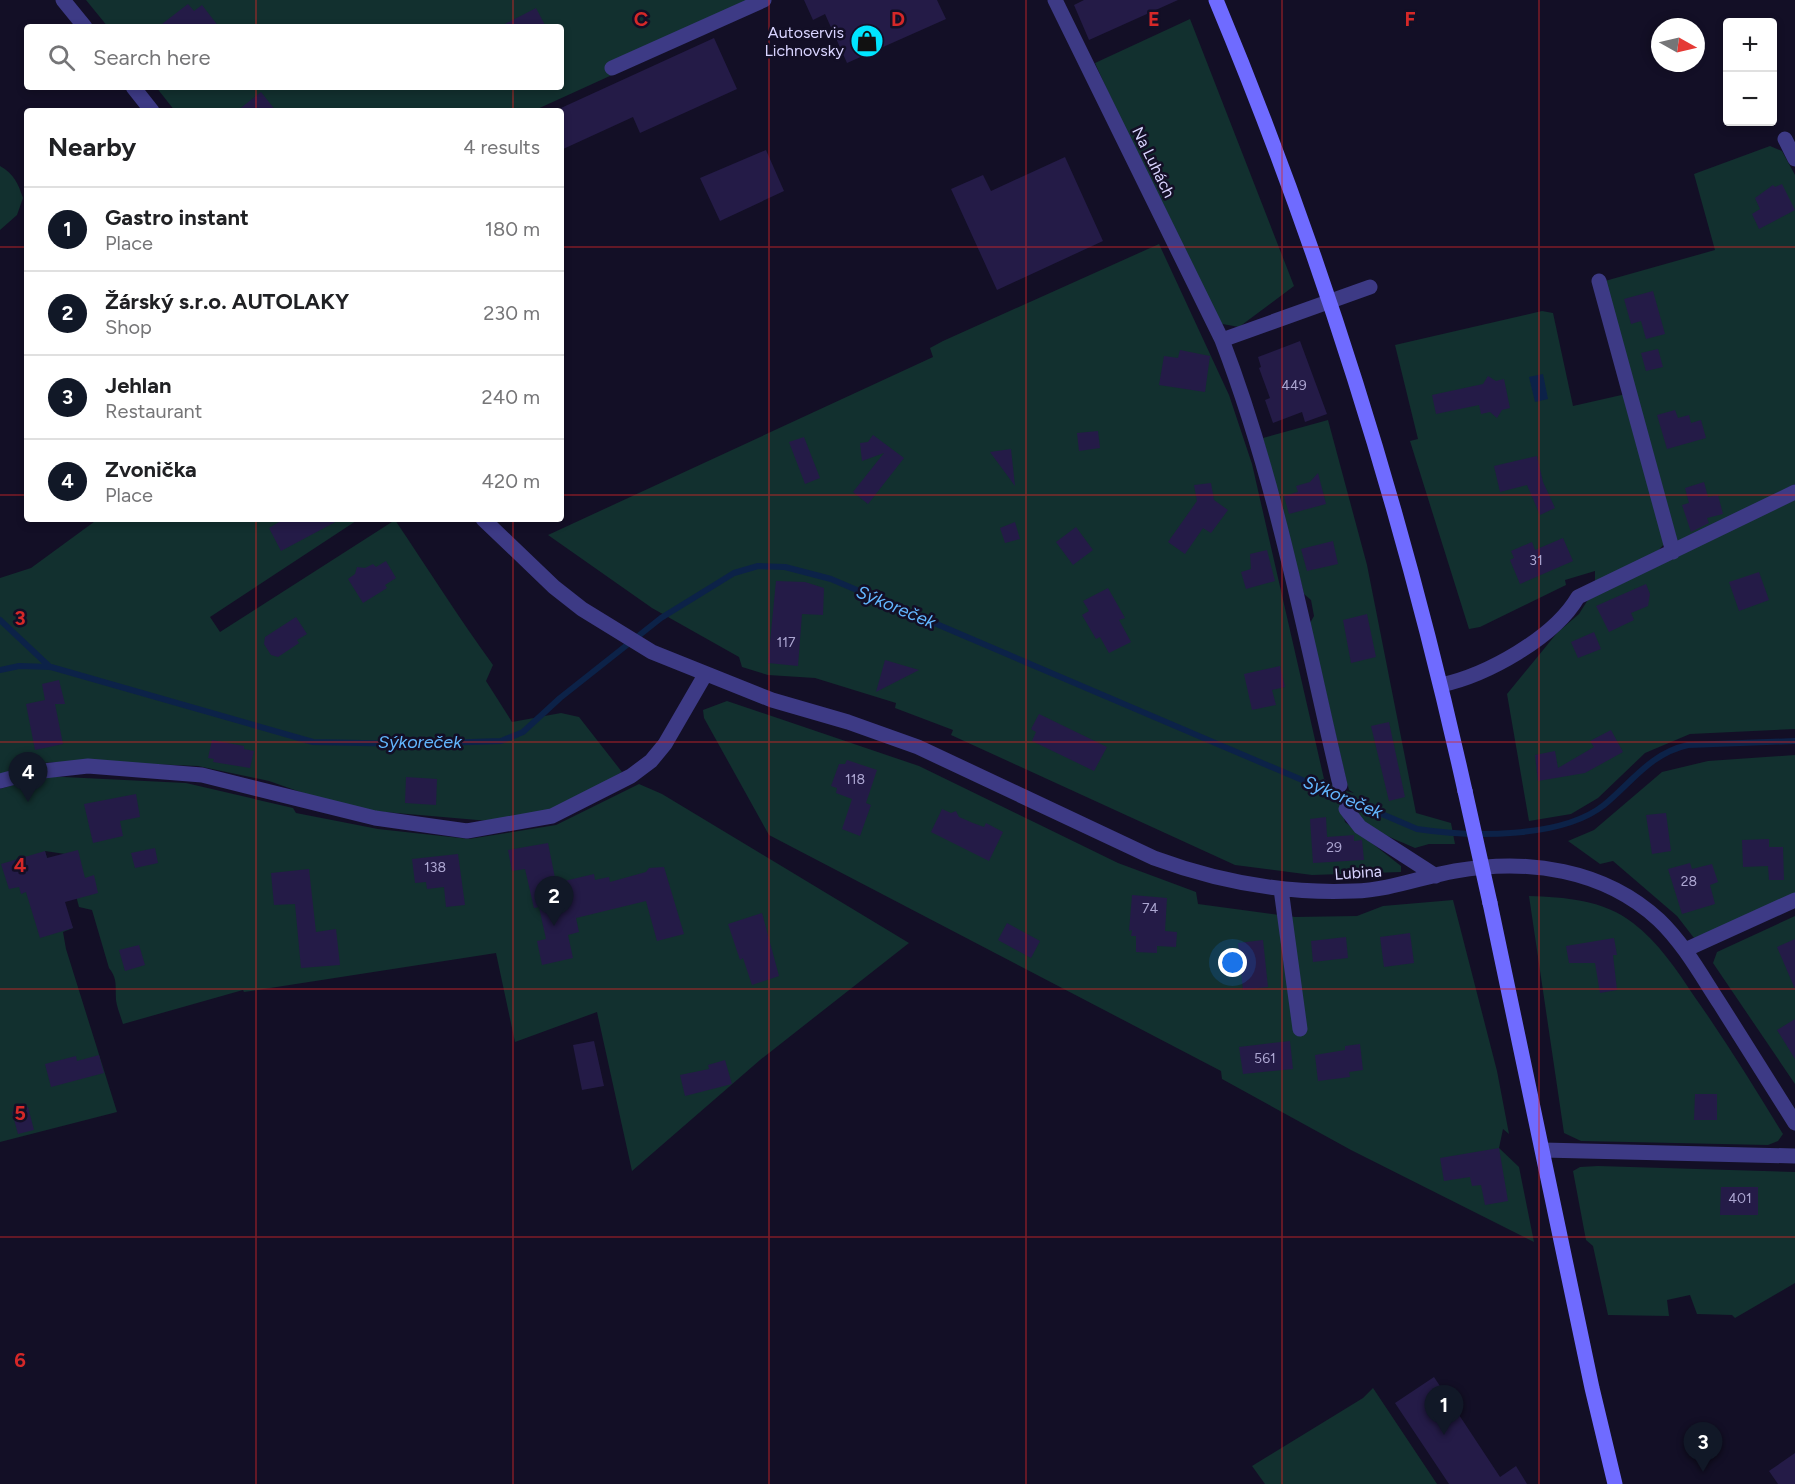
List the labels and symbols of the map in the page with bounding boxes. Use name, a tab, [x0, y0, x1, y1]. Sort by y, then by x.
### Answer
text: C	[634, 7, 648, 31]
text: D	[891, 7, 905, 31]
text: E	[1148, 7, 1160, 31]
text: F	[1404, 7, 1416, 31]
north arrow	[1651, 18, 1705, 72]
place label: Autoservis Lichnovsky	[764, 23, 845, 60]
shop icon: Autoservis Lichnovsky	[849, 23, 885, 59]
street label: Na Luhách	[1128, 124, 1179, 201]
house number: 449	[1281, 377, 1307, 394]
house number: 31	[1529, 552, 1543, 569]
water label: Sýkoreček	[853, 581, 940, 634]
text: 3	[14, 606, 26, 630]
house number: 117	[776, 634, 796, 651]
water label: Sýkoreček	[378, 731, 463, 753]
pin: 4	[9, 752, 48, 802]
house number: 118	[845, 771, 865, 788]
water label: Sýkoreček	[1300, 771, 1387, 824]
house number: 29	[1326, 839, 1342, 856]
text: 4	[14, 853, 27, 877]
house number: 138	[424, 859, 446, 876]
street label: Lubina	[1334, 861, 1382, 884]
house number: 28	[1681, 873, 1697, 890]
pin: 2	[534, 876, 574, 926]
house number: 74	[1142, 900, 1158, 917]
your location	[1218, 948, 1247, 977]
house number: 561	[1254, 1050, 1276, 1067]
text: 5	[14, 1101, 26, 1125]
house number: 401	[1728, 1190, 1752, 1207]
text: 6	[14, 1348, 26, 1372]
pin: 1	[1424, 1386, 1464, 1435]
pin: 3	[1684, 1422, 1722, 1472]

